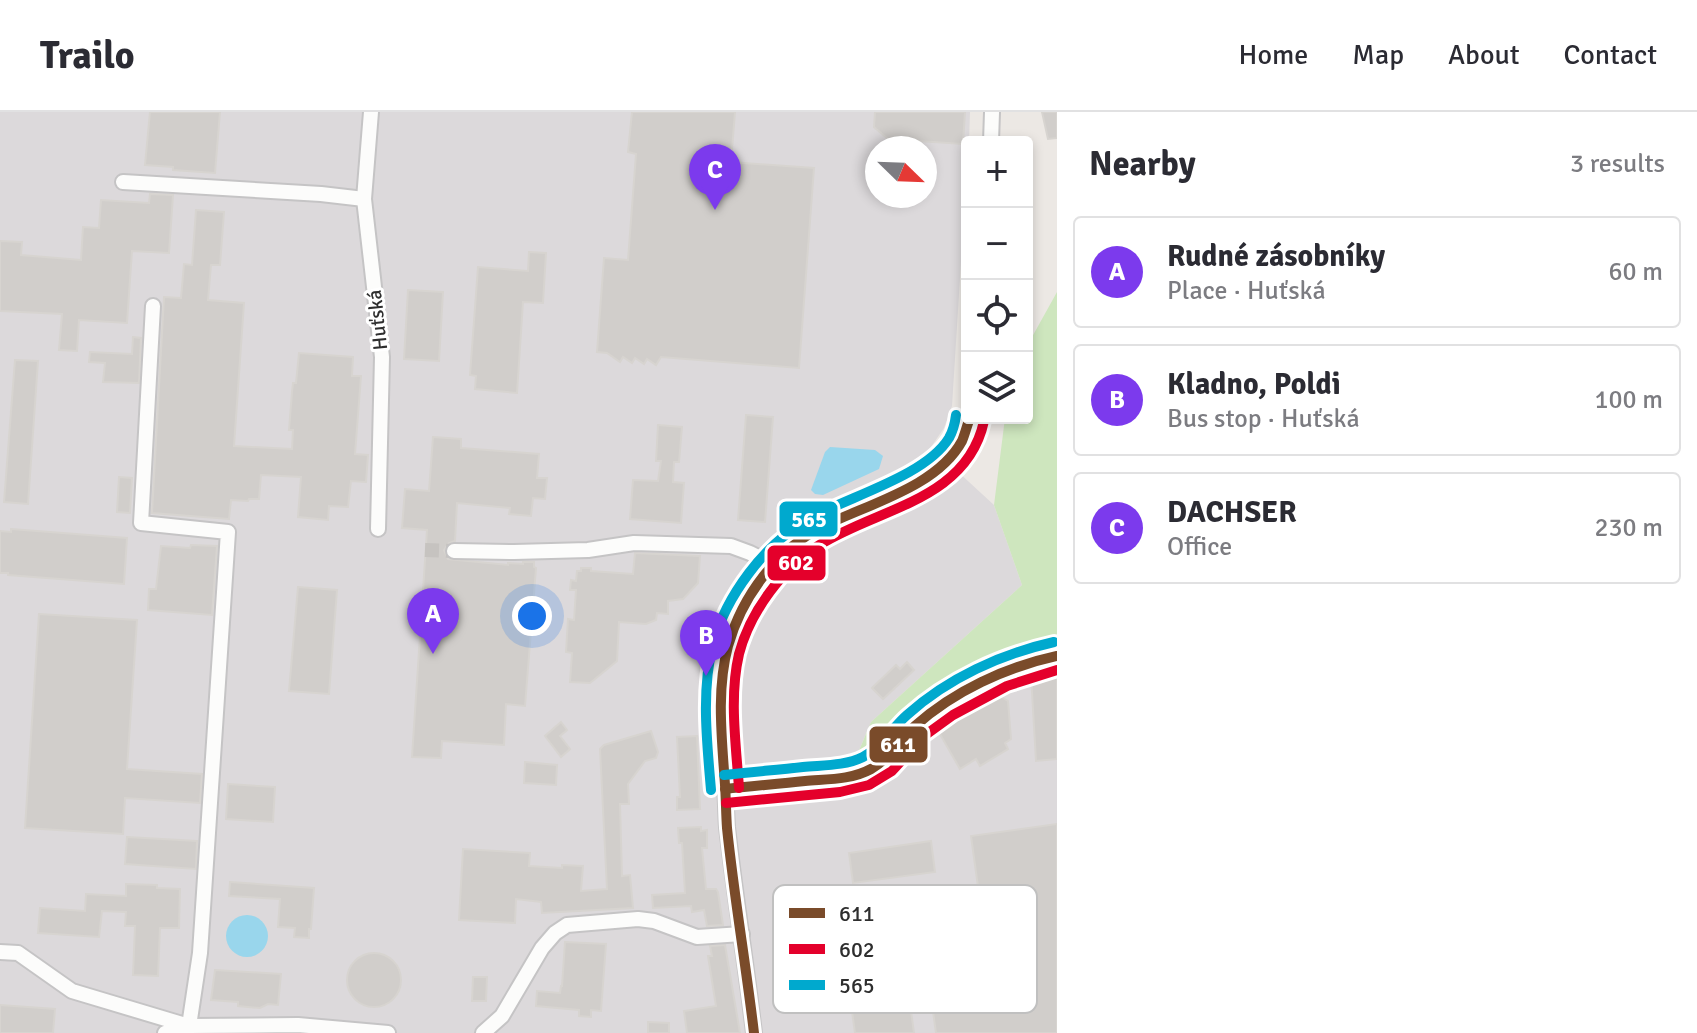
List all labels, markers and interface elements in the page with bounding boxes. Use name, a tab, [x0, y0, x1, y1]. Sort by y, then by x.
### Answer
text: Trailo	[40, 32, 135, 79]
text: Home	[1239, 38, 1308, 72]
text: Map	[1352, 38, 1404, 72]
text: About	[1448, 38, 1520, 72]
text: Contact	[1564, 38, 1657, 72]
north arrow	[865, 136, 937, 208]
map controls	[961, 136, 1033, 424]
button: +	[961, 136, 1033, 208]
text: Nearby	[1089, 143, 1196, 185]
pin: C	[689, 144, 741, 210]
text: 3 results	[1570, 148, 1665, 180]
button: −	[961, 208, 1033, 280]
text: Rudné zásobníky	[1167, 238, 1385, 275]
text: A	[1109, 256, 1125, 288]
text: 60 m	[1608, 256, 1663, 288]
text: Place · Huťská	[1167, 275, 1326, 307]
button: locate	[961, 280, 1033, 352]
street label: Huťská	[362, 288, 393, 351]
button: layers	[961, 352, 1033, 424]
text: Kladno, Poldi	[1167, 366, 1341, 403]
text: B	[1109, 384, 1125, 416]
text: 100 m	[1594, 384, 1663, 416]
text: Bus stop · Huťská	[1167, 403, 1360, 435]
text: DACHSER	[1167, 494, 1297, 531]
line badge: 565	[778, 500, 839, 538]
text: 565	[791, 506, 827, 533]
text: C	[1109, 512, 1125, 544]
text: 230 m	[1594, 512, 1663, 544]
text: Office	[1167, 531, 1232, 563]
line badge: 602	[766, 544, 827, 582]
text: 602	[778, 549, 814, 576]
pin: A	[407, 588, 459, 654]
your location	[512, 596, 552, 636]
pin: B	[680, 610, 732, 676]
line badge: 611	[868, 725, 929, 764]
text: 611	[880, 731, 916, 758]
legend	[773, 885, 1037, 1013]
text: 611	[839, 900, 875, 927]
text: 602	[839, 936, 875, 963]
text: 565	[839, 972, 875, 999]

